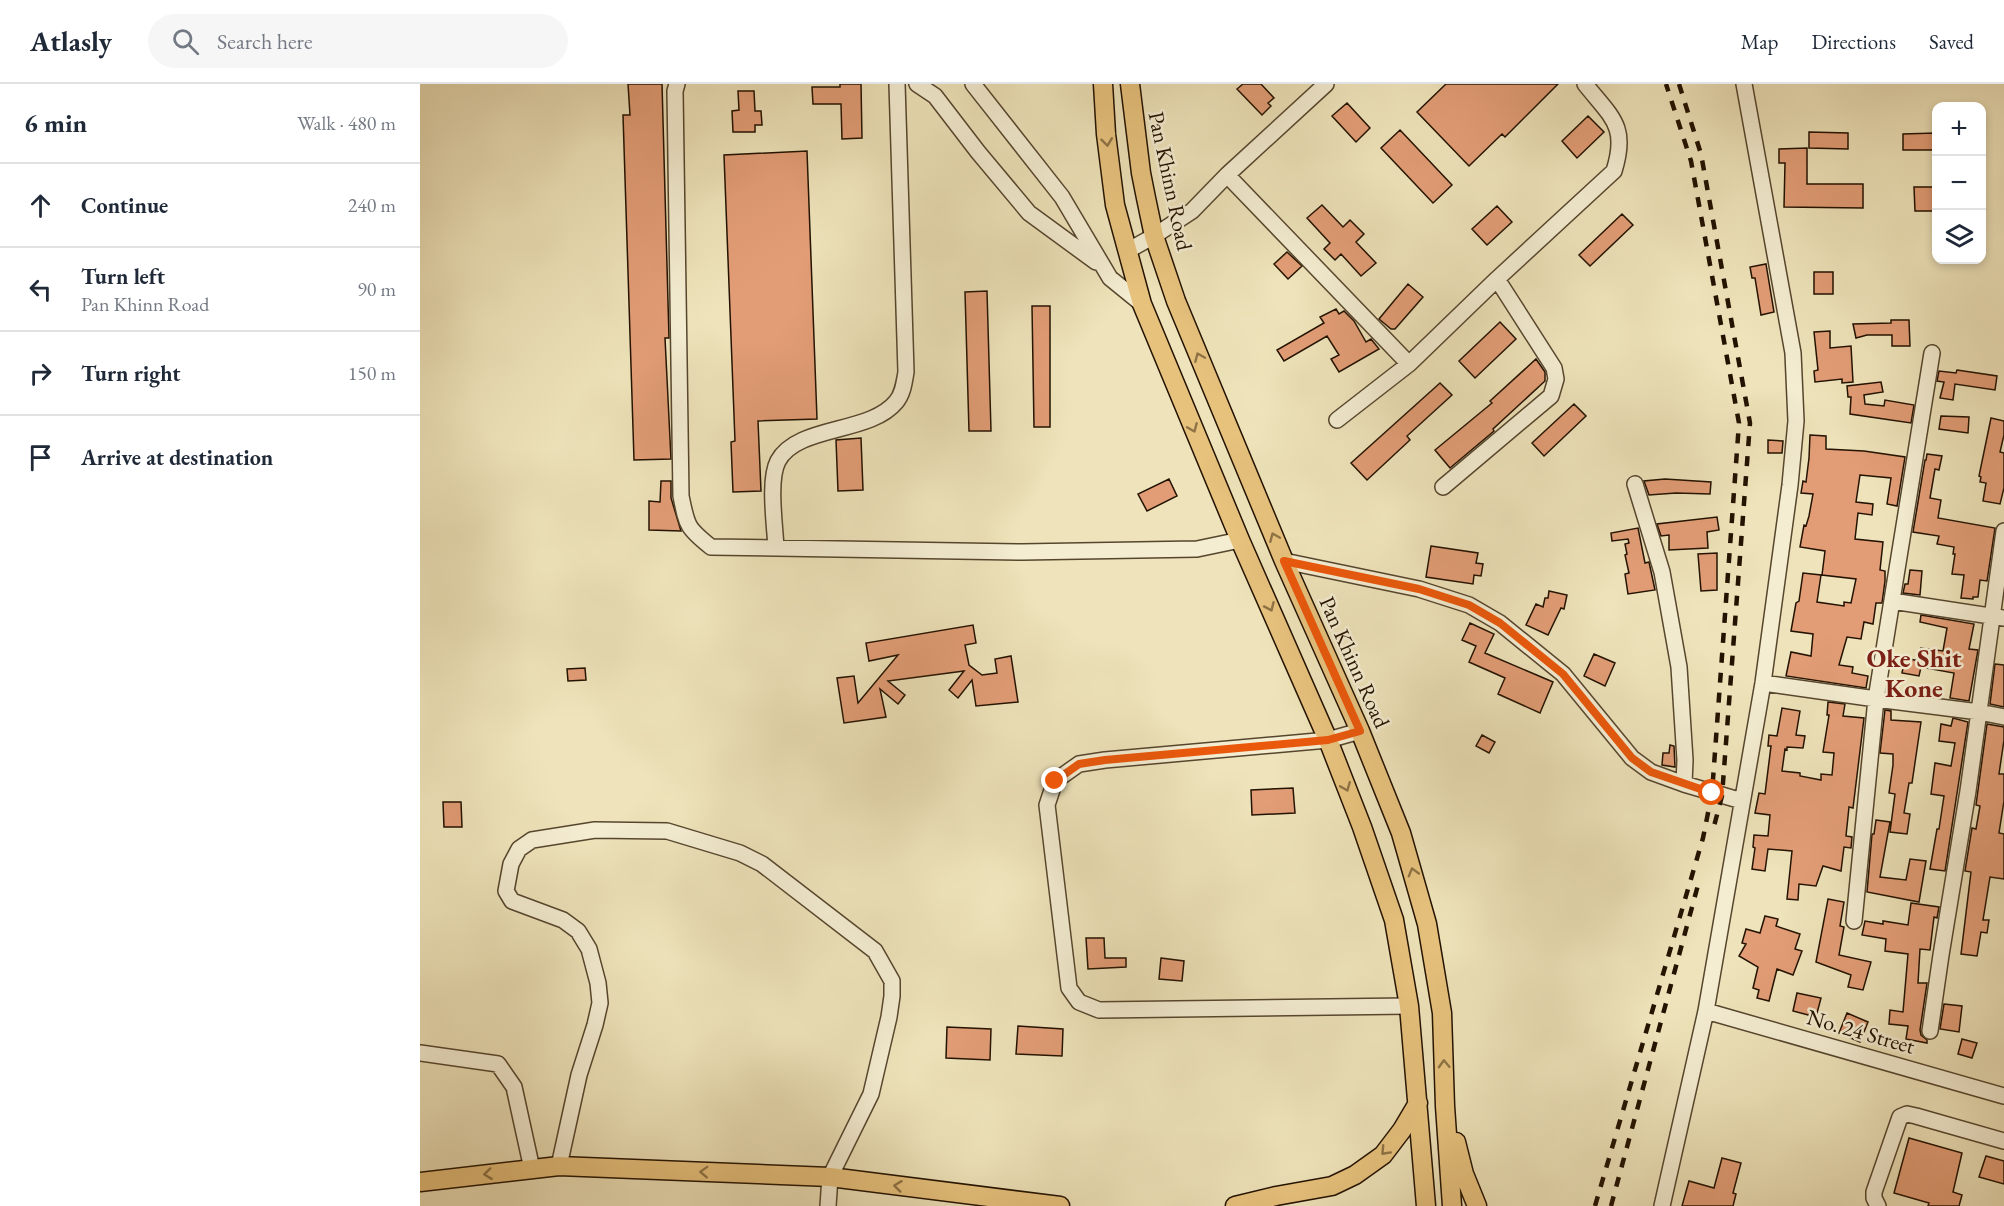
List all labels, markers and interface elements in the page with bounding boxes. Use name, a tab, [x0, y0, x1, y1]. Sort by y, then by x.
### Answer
search box	[148, 14, 568, 68]
text: Atlasly	[30, 23, 112, 59]
icon: search	[169, 25, 202, 58]
text: Search here	[217, 27, 313, 56]
text: Map	[1741, 28, 1778, 55]
text: Directions	[1811, 28, 1896, 55]
text: Saved	[1929, 28, 1974, 55]
map controls	[1932, 102, 1986, 264]
button: +	[1932, 102, 1986, 156]
text: 6 min	[24, 106, 87, 140]
street label: Pan Khinn Road	[1142, 109, 1200, 254]
text: Walk · 480 m	[297, 110, 396, 136]
one-way arrow	[1100, 138, 1113, 147]
button: −	[1932, 156, 1986, 210]
icon: ahead	[24, 189, 57, 222]
text: Continue	[81, 191, 168, 220]
text: 240 m	[348, 192, 396, 218]
button: layers	[1932, 210, 1986, 264]
text: Turn left	[81, 262, 165, 291]
icon: left	[24, 273, 57, 306]
text: 90 m	[357, 276, 396, 302]
text: Pan Khinn Road	[81, 291, 209, 317]
one-way arrow	[1194, 352, 1206, 363]
icon: right	[24, 357, 57, 390]
text: Turn right	[81, 359, 180, 388]
text: 150 m	[348, 360, 396, 386]
one-way arrow	[1186, 422, 1198, 433]
icon: arrive	[24, 441, 57, 474]
text: Arrive at destination	[81, 443, 273, 472]
one-way arrow	[1269, 532, 1281, 543]
street label: Pan Khinn Road	[1313, 592, 1397, 733]
one-way arrow	[1262, 601, 1274, 612]
district label: Oke Shit Kone	[1866, 641, 1962, 705]
route end	[1041, 767, 1067, 793]
route start	[1698, 779, 1724, 805]
one-way arrow	[1339, 781, 1351, 792]
one-way arrow	[1407, 867, 1420, 877]
street label: No. 24 Street	[1803, 1002, 1918, 1061]
one-way arrow	[1438, 1059, 1450, 1068]
one-way arrow	[1381, 1144, 1392, 1155]
one-way arrow	[699, 1165, 708, 1178]
one-way arrow	[484, 1167, 493, 1180]
one-way arrow	[893, 1180, 903, 1192]

